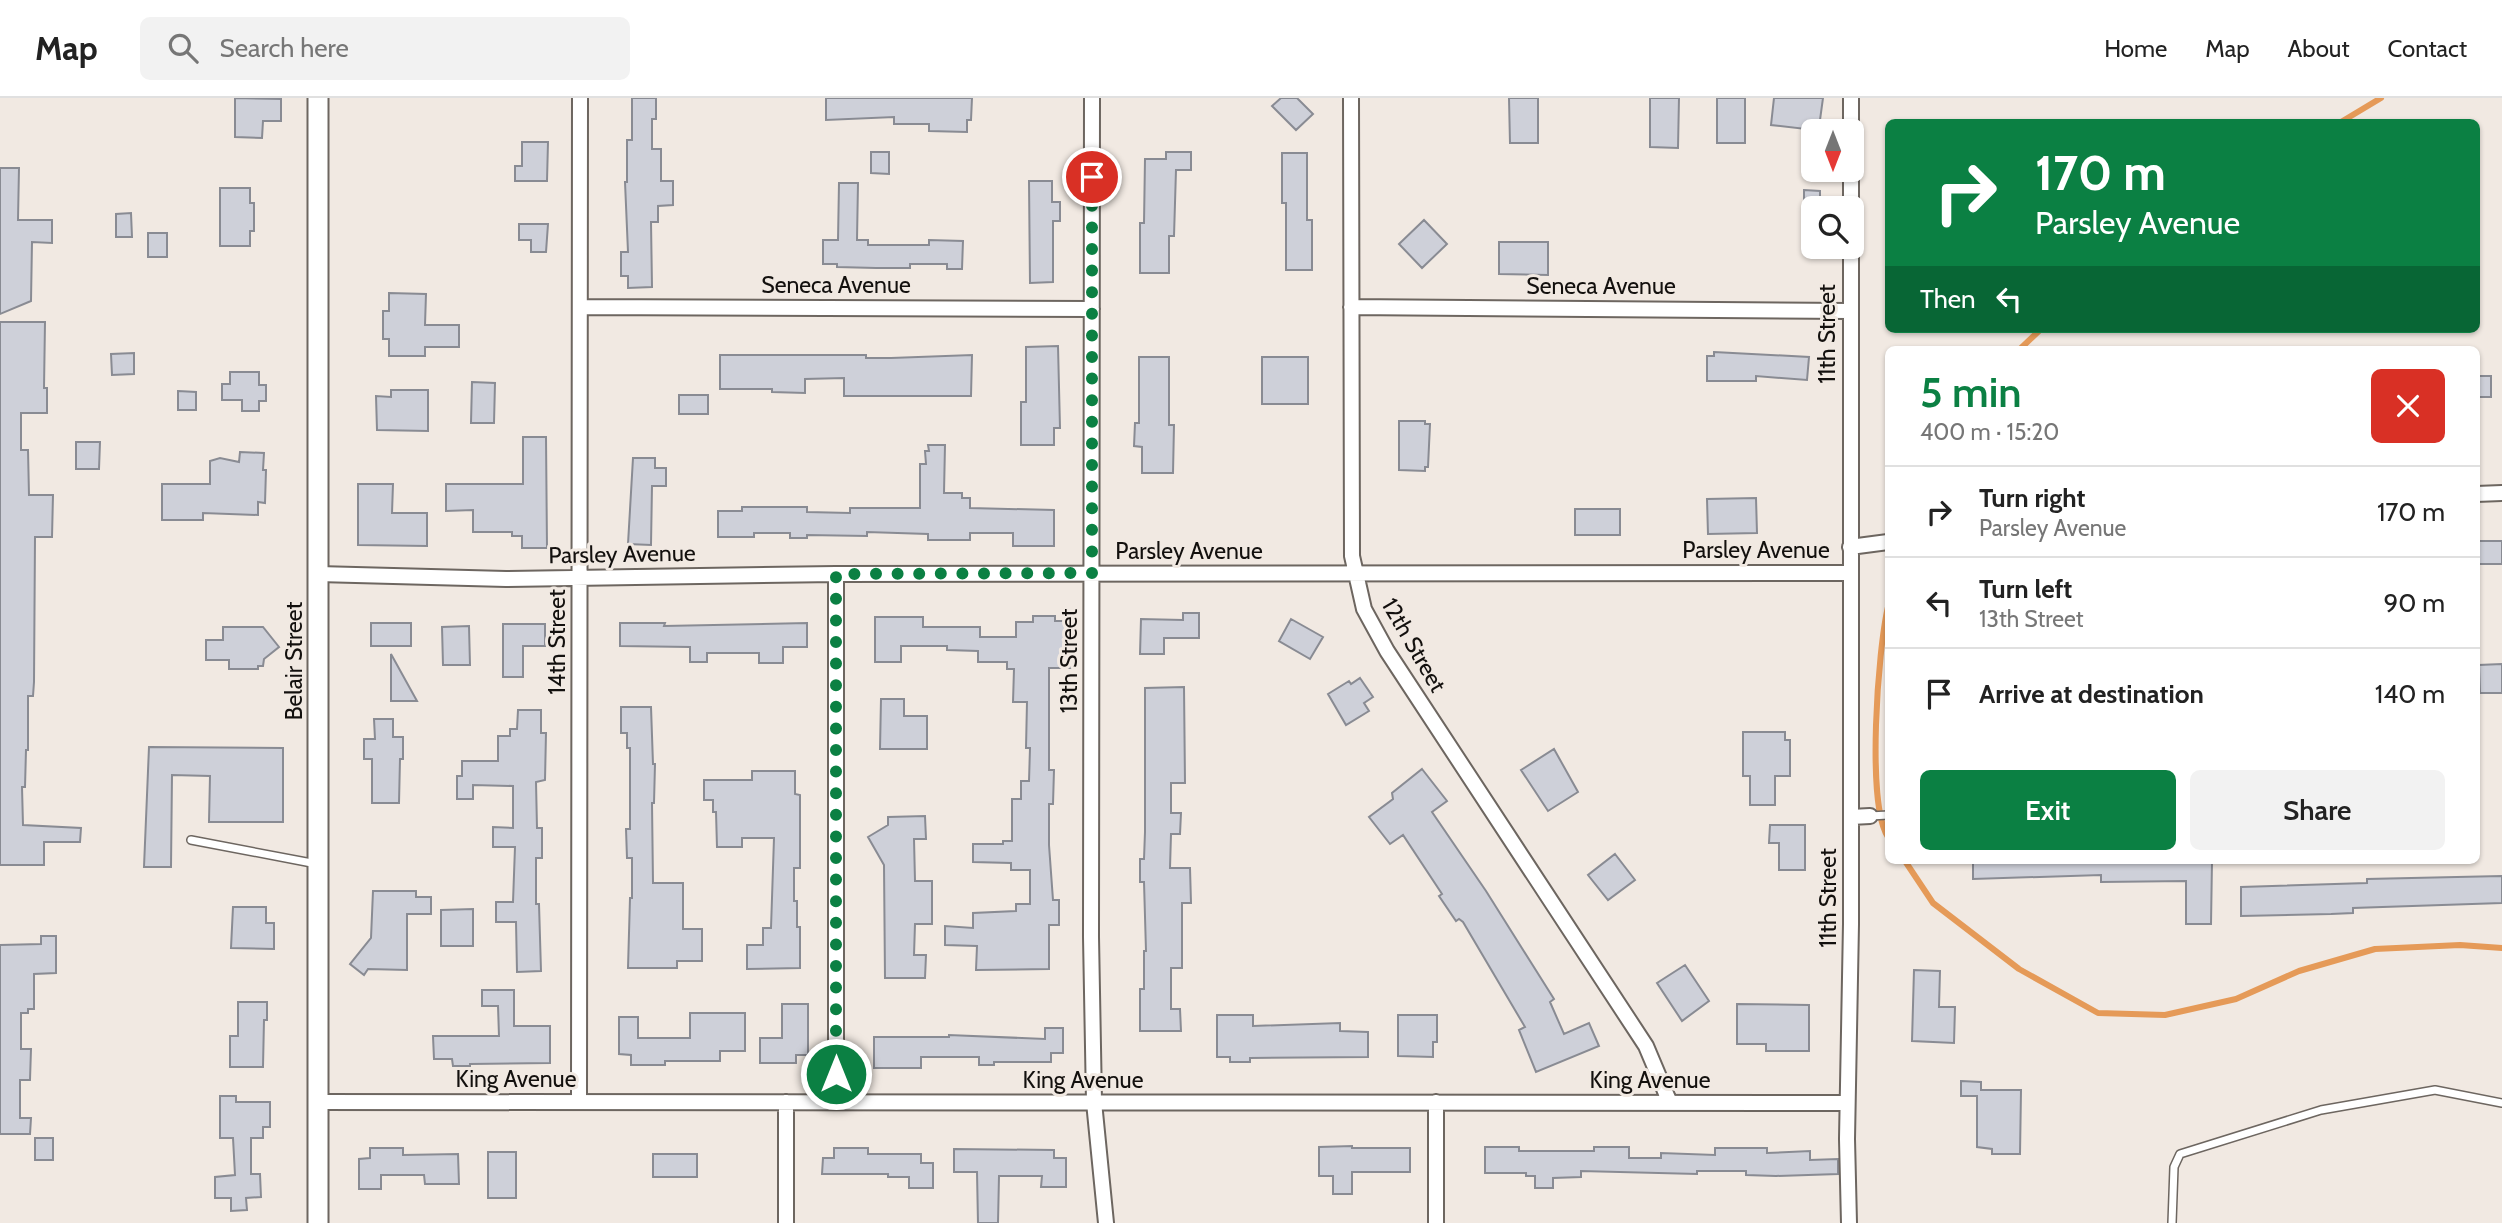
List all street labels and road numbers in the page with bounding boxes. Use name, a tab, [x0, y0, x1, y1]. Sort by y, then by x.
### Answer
street label: Seneca Avenue	[761, 271, 911, 299]
street label: Seneca Avenue	[1526, 272, 1676, 300]
street label: 11th Street	[1813, 284, 1841, 384]
street label: Parsley Avenue	[1682, 536, 1830, 564]
street label: Parsley Avenue	[1115, 537, 1263, 565]
street label: Parsley Avenue	[548, 539, 696, 569]
street label: 14th Street	[543, 589, 571, 695]
street label: 12th Street	[1376, 593, 1452, 697]
street label: Belair Street	[280, 602, 308, 720]
street label: 13th Street	[1055, 609, 1083, 713]
street label: 11th Street	[1814, 848, 1842, 948]
street label: King Avenue	[456, 1065, 577, 1093]
street label: King Avenue	[1023, 1066, 1144, 1094]
street label: King Avenue	[1590, 1066, 1711, 1094]

